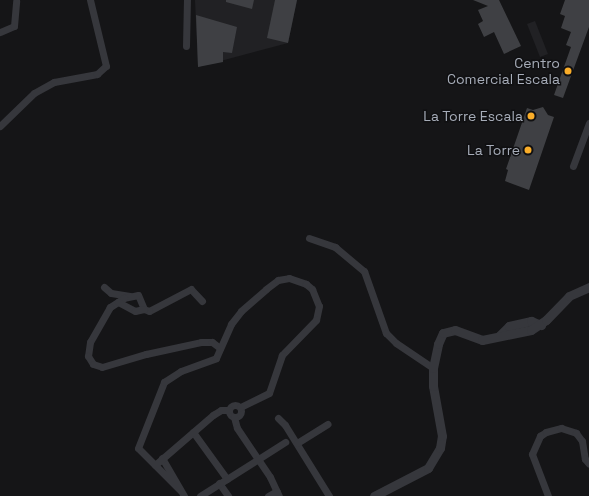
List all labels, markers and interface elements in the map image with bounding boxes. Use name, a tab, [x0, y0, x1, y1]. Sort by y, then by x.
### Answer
place label: Centro Comercial Escala	[447, 55, 560, 88]
marker: Centro Comercial Escala	[563, 66, 573, 76]
place label: La Torre Escala	[423, 108, 523, 124]
marker: La Torre Escala	[526, 111, 536, 121]
place label: La Torre	[467, 142, 520, 158]
marker: La Torre	[523, 145, 533, 155]

